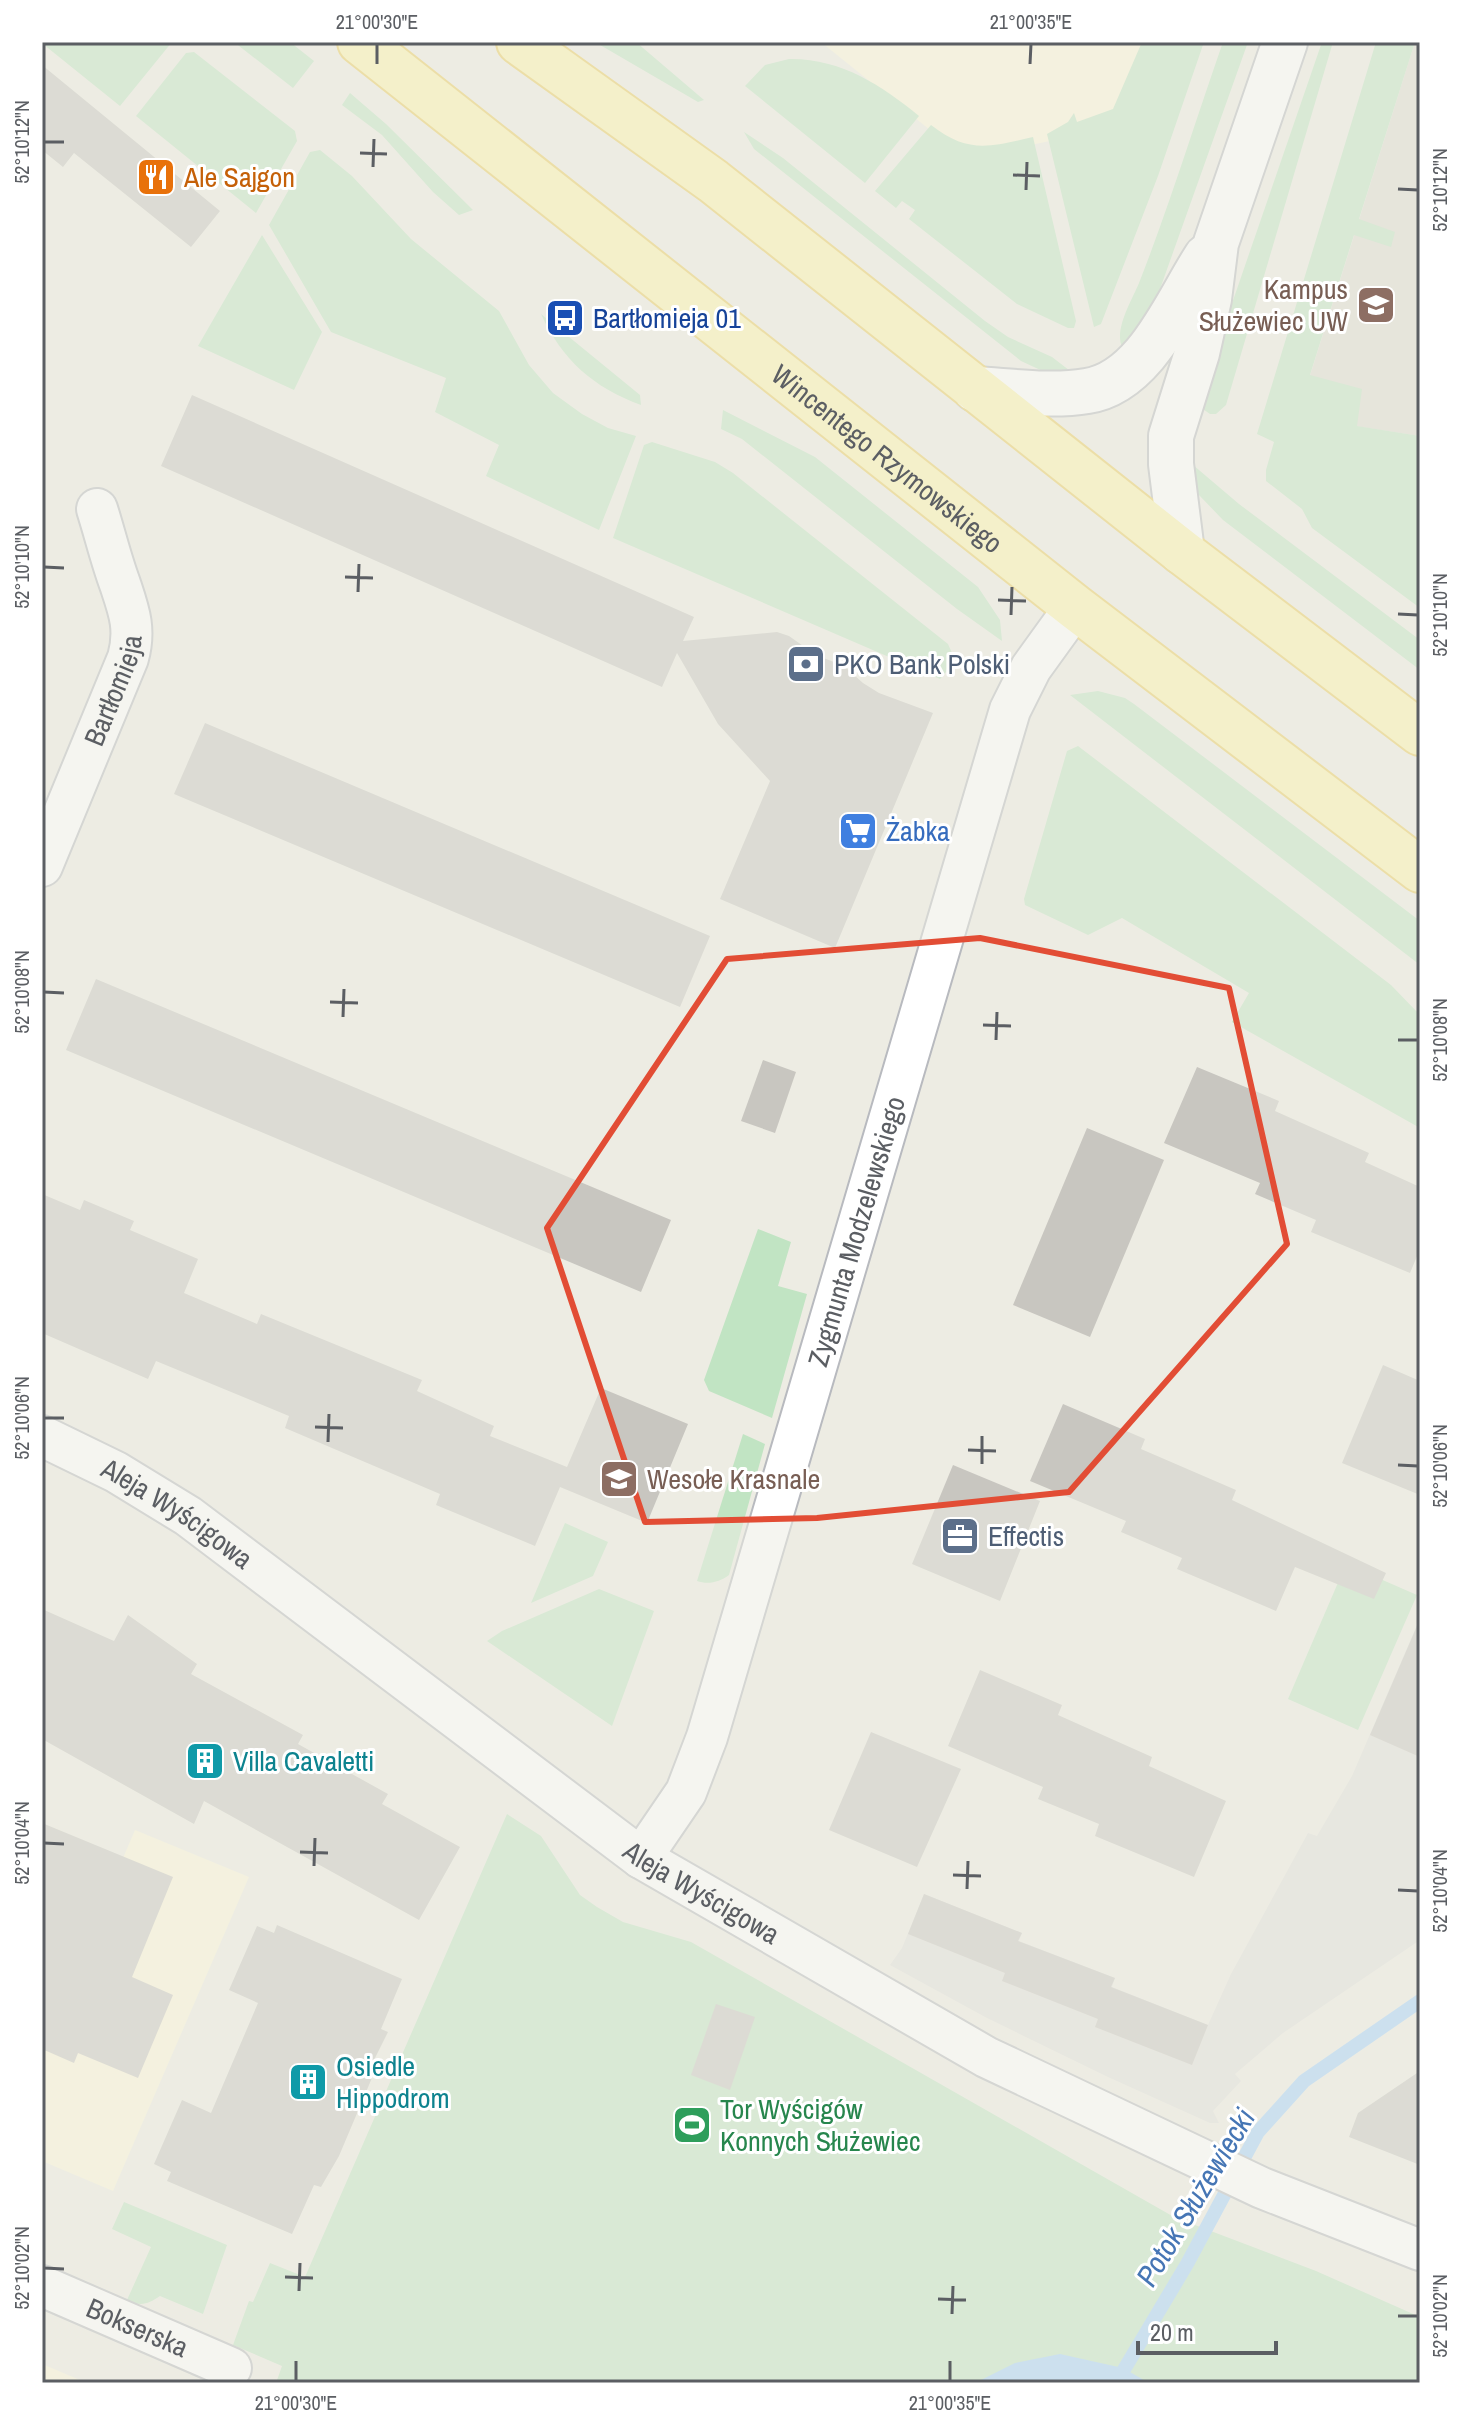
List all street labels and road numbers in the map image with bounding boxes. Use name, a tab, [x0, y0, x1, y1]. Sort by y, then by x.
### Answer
street label: Wincentego Rzymowskiego	[764, 355, 1011, 562]
street label: Bartłomieja	[75, 633, 151, 751]
street label: Zygmunta Modzelewskiego	[798, 1092, 914, 1371]
street label: Aleja Wyścigowa	[94, 1448, 261, 1578]
street label: Aleja Wyścigowa	[615, 1832, 787, 1953]
street label: Bokserska	[81, 2289, 194, 2366]

